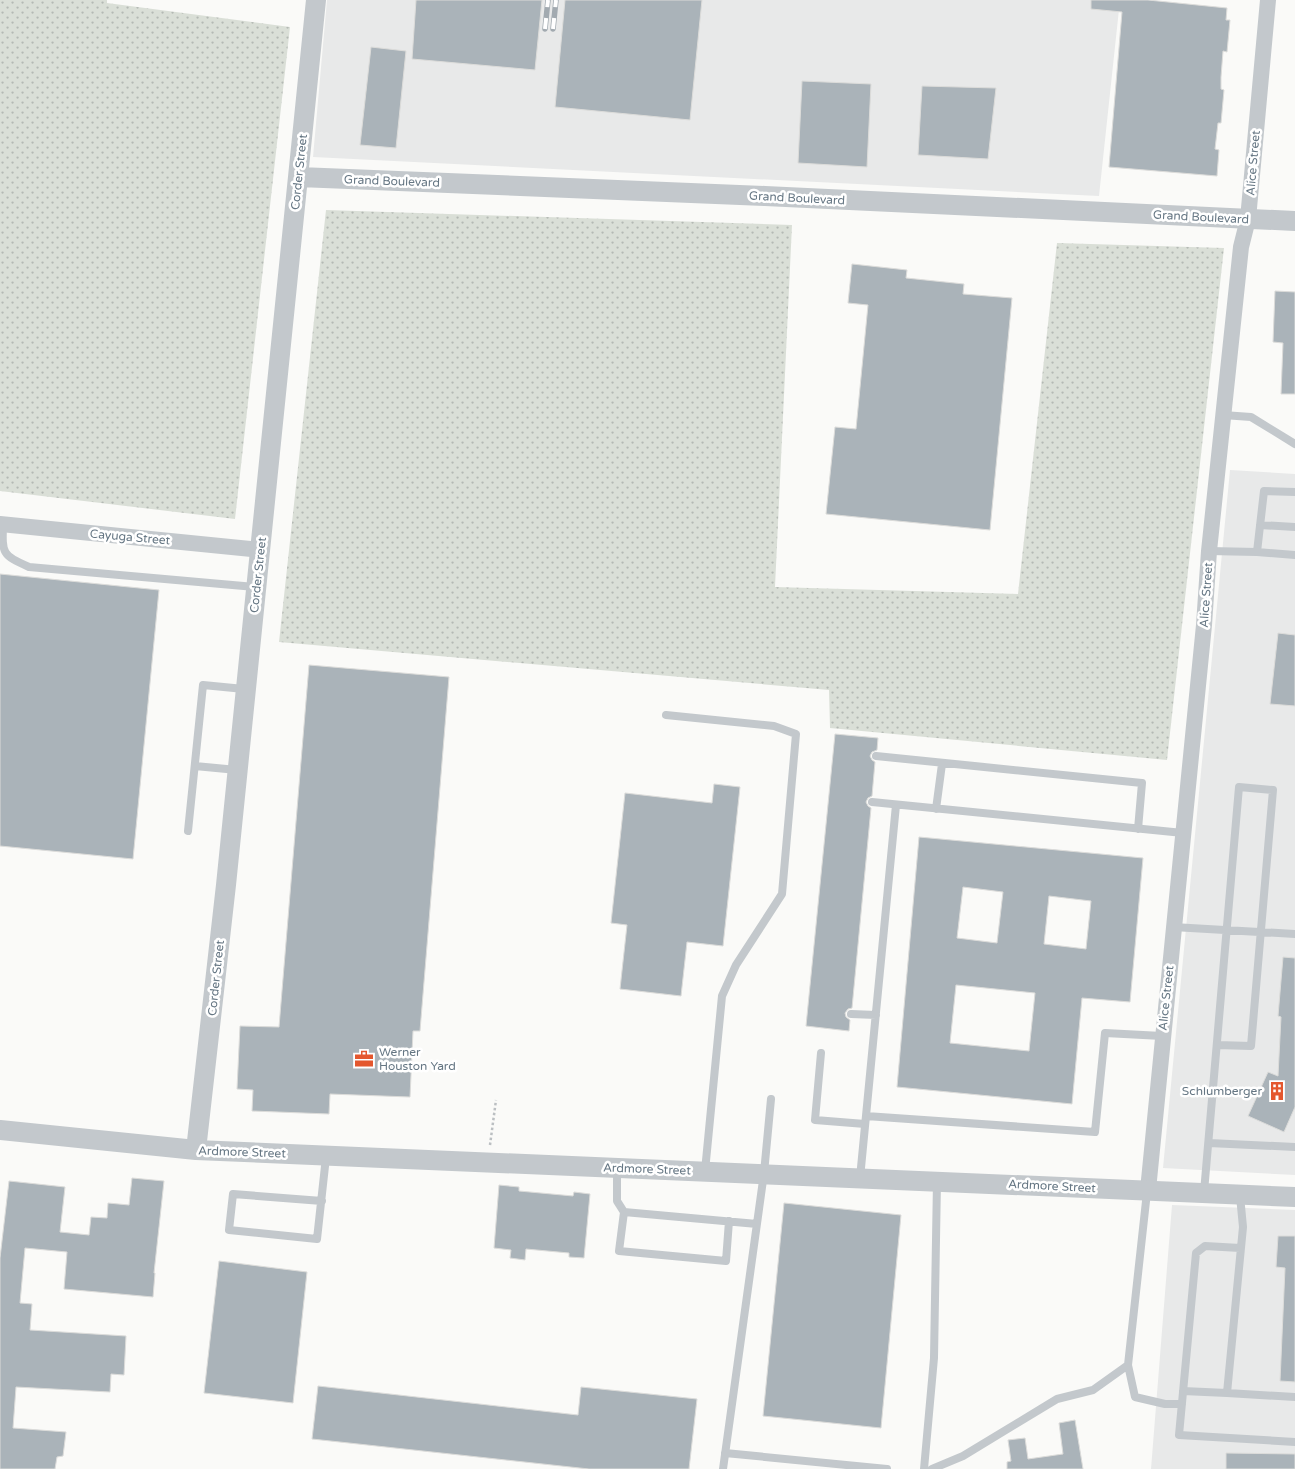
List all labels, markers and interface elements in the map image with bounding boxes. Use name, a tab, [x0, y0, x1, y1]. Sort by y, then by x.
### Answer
street label: Alice Street	[1243, 129, 1263, 196]
street label: Corder Street	[288, 133, 310, 211]
street label: Grand Boulevard	[344, 172, 440, 190]
street label: Grand Boulevard	[749, 188, 845, 208]
street label: Grand Boulevard	[1153, 207, 1249, 227]
street label: Cayuga Street	[89, 527, 171, 548]
street label: Corder Street	[247, 536, 269, 614]
street label: Alice Street	[1197, 561, 1215, 628]
street label: Corder Street	[205, 939, 227, 1017]
street label: Alice Street	[1156, 964, 1176, 1031]
place label: Werner Houston Yard	[379, 1045, 456, 1073]
office icon: Werner Houston Yard	[353, 1048, 375, 1070]
building icon: Schlumberger	[1266, 1080, 1288, 1102]
place label: Schlumberger	[1182, 1084, 1262, 1098]
street label: Ardmore Street	[198, 1143, 287, 1161]
street label: Ardmore Street	[603, 1160, 692, 1178]
street label: Ardmore Street	[1008, 1177, 1097, 1195]

